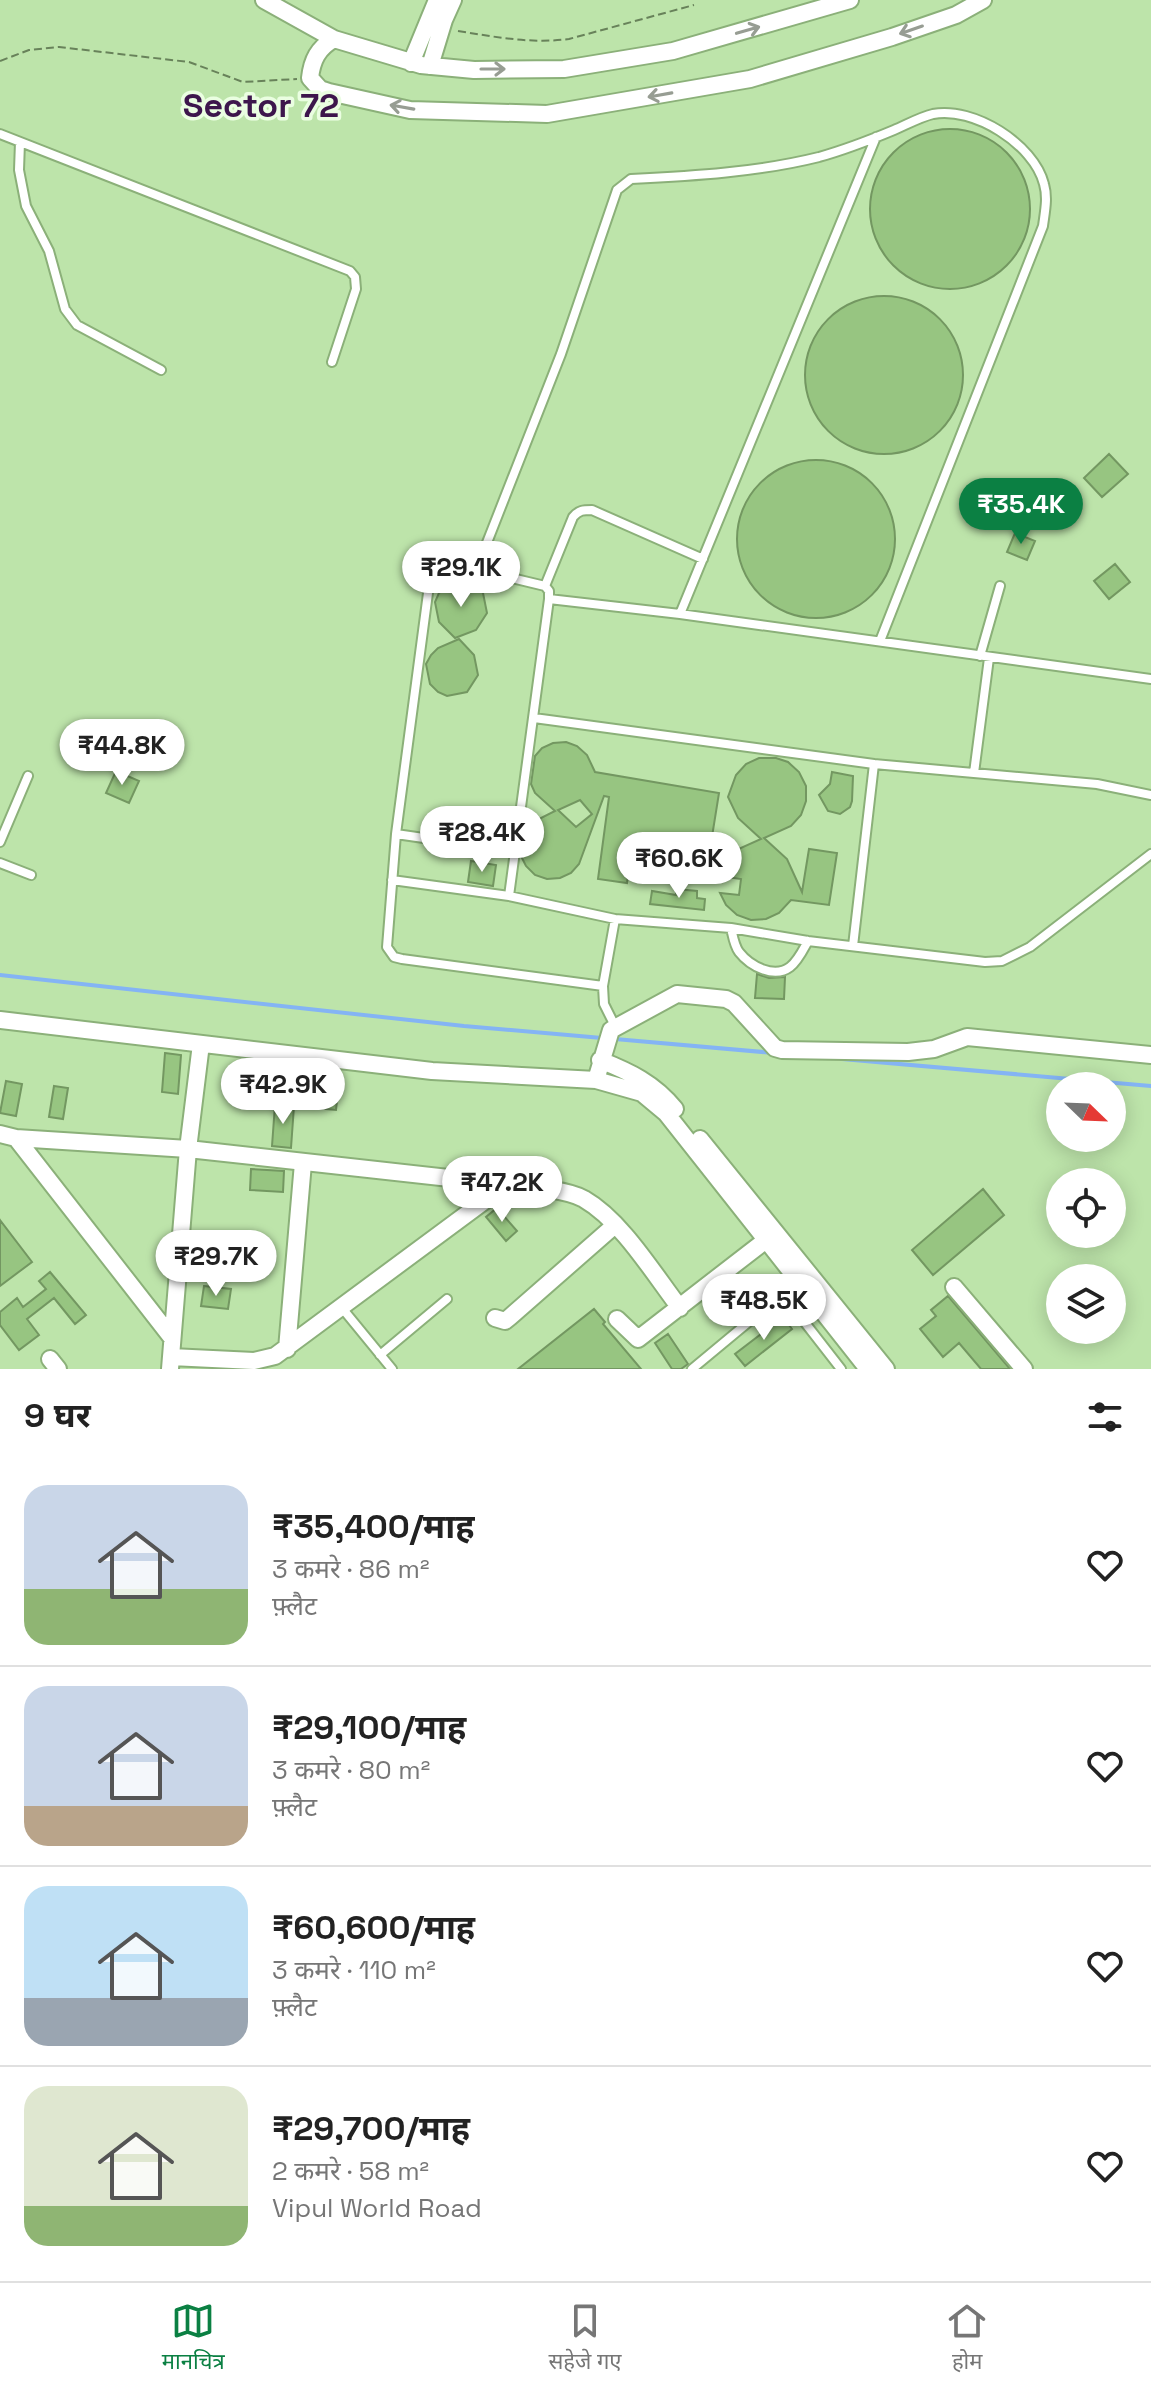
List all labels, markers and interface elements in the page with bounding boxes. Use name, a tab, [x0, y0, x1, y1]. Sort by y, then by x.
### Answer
one-way arrow	[735, 22, 760, 36]
one-way arrow	[899, 23, 924, 38]
one-way arrow	[479, 61, 506, 77]
district label: Sector 72	[183, 84, 339, 127]
one-way arrow	[648, 89, 673, 104]
one-way arrow	[390, 99, 415, 114]
pin: ₹35.4K	[956, 478, 1086, 546]
text: ₹35.4K	[977, 487, 1065, 521]
pin: ₹29.1K	[396, 541, 526, 609]
text: ₹29.1K	[420, 550, 502, 584]
pin: ₹44.8K	[57, 719, 187, 787]
text: ₹44.8K	[78, 728, 166, 762]
pin: ₹28.4K	[417, 806, 547, 874]
text: ₹28.4K	[438, 815, 526, 849]
pin: ₹60.6K	[614, 832, 744, 900]
text: ₹60.6K	[635, 841, 723, 875]
pin: ₹42.9K	[218, 1058, 348, 1126]
text: ₹42.9K	[239, 1067, 327, 1101]
north arrow	[1046, 1072, 1126, 1152]
map controls	[1046, 1072, 1126, 1344]
pin: ₹47.2K	[437, 1156, 567, 1224]
text: ₹47.2K	[460, 1165, 544, 1199]
button: locate	[1046, 1168, 1126, 1248]
pin: ₹29.7K	[151, 1230, 281, 1298]
text: ₹29.7K	[174, 1239, 258, 1273]
button: layers	[1046, 1264, 1126, 1344]
pin: ₹48.5K	[699, 1274, 829, 1342]
text: ₹48.5K	[720, 1283, 808, 1317]
text: 9 घर	[24, 1394, 91, 1437]
icon: filters	[1083, 1395, 1127, 1439]
text: ₹35,400/माह	[272, 1505, 475, 1548]
icon: home	[88, 1517, 184, 1613]
icon: heart	[1083, 1543, 1127, 1587]
text: 3 कमरे · 86 m²	[272, 1552, 429, 1586]
text: फ़्लैट	[272, 1589, 317, 1623]
text: ₹29,100/माह	[272, 1706, 466, 1749]
icon: home	[88, 1718, 184, 1814]
icon: heart	[1083, 1744, 1127, 1788]
text: 3 कमरे · 80 m²	[272, 1753, 430, 1787]
text: फ़्लैट	[272, 1790, 317, 1824]
text: ₹60,600/माह	[272, 1906, 475, 1949]
icon: home	[88, 1918, 184, 2014]
icon: heart	[1083, 1944, 1127, 1988]
text: 3 कमरे · 110 m²	[272, 1953, 436, 1987]
text: फ़्लैट	[272, 1990, 317, 2024]
text: ₹29,700/माह	[272, 2107, 470, 2150]
icon: home	[88, 2118, 184, 2214]
icon: heart	[1083, 2144, 1127, 2188]
text: 2 कमरे · 58 m²	[272, 2154, 429, 2188]
text: Vipul World Road	[272, 2191, 482, 2225]
tab: मानचित्र	[162, 2299, 225, 2378]
tab: सहेजे गए	[548, 2299, 621, 2378]
tab: होम	[945, 2299, 989, 2378]

